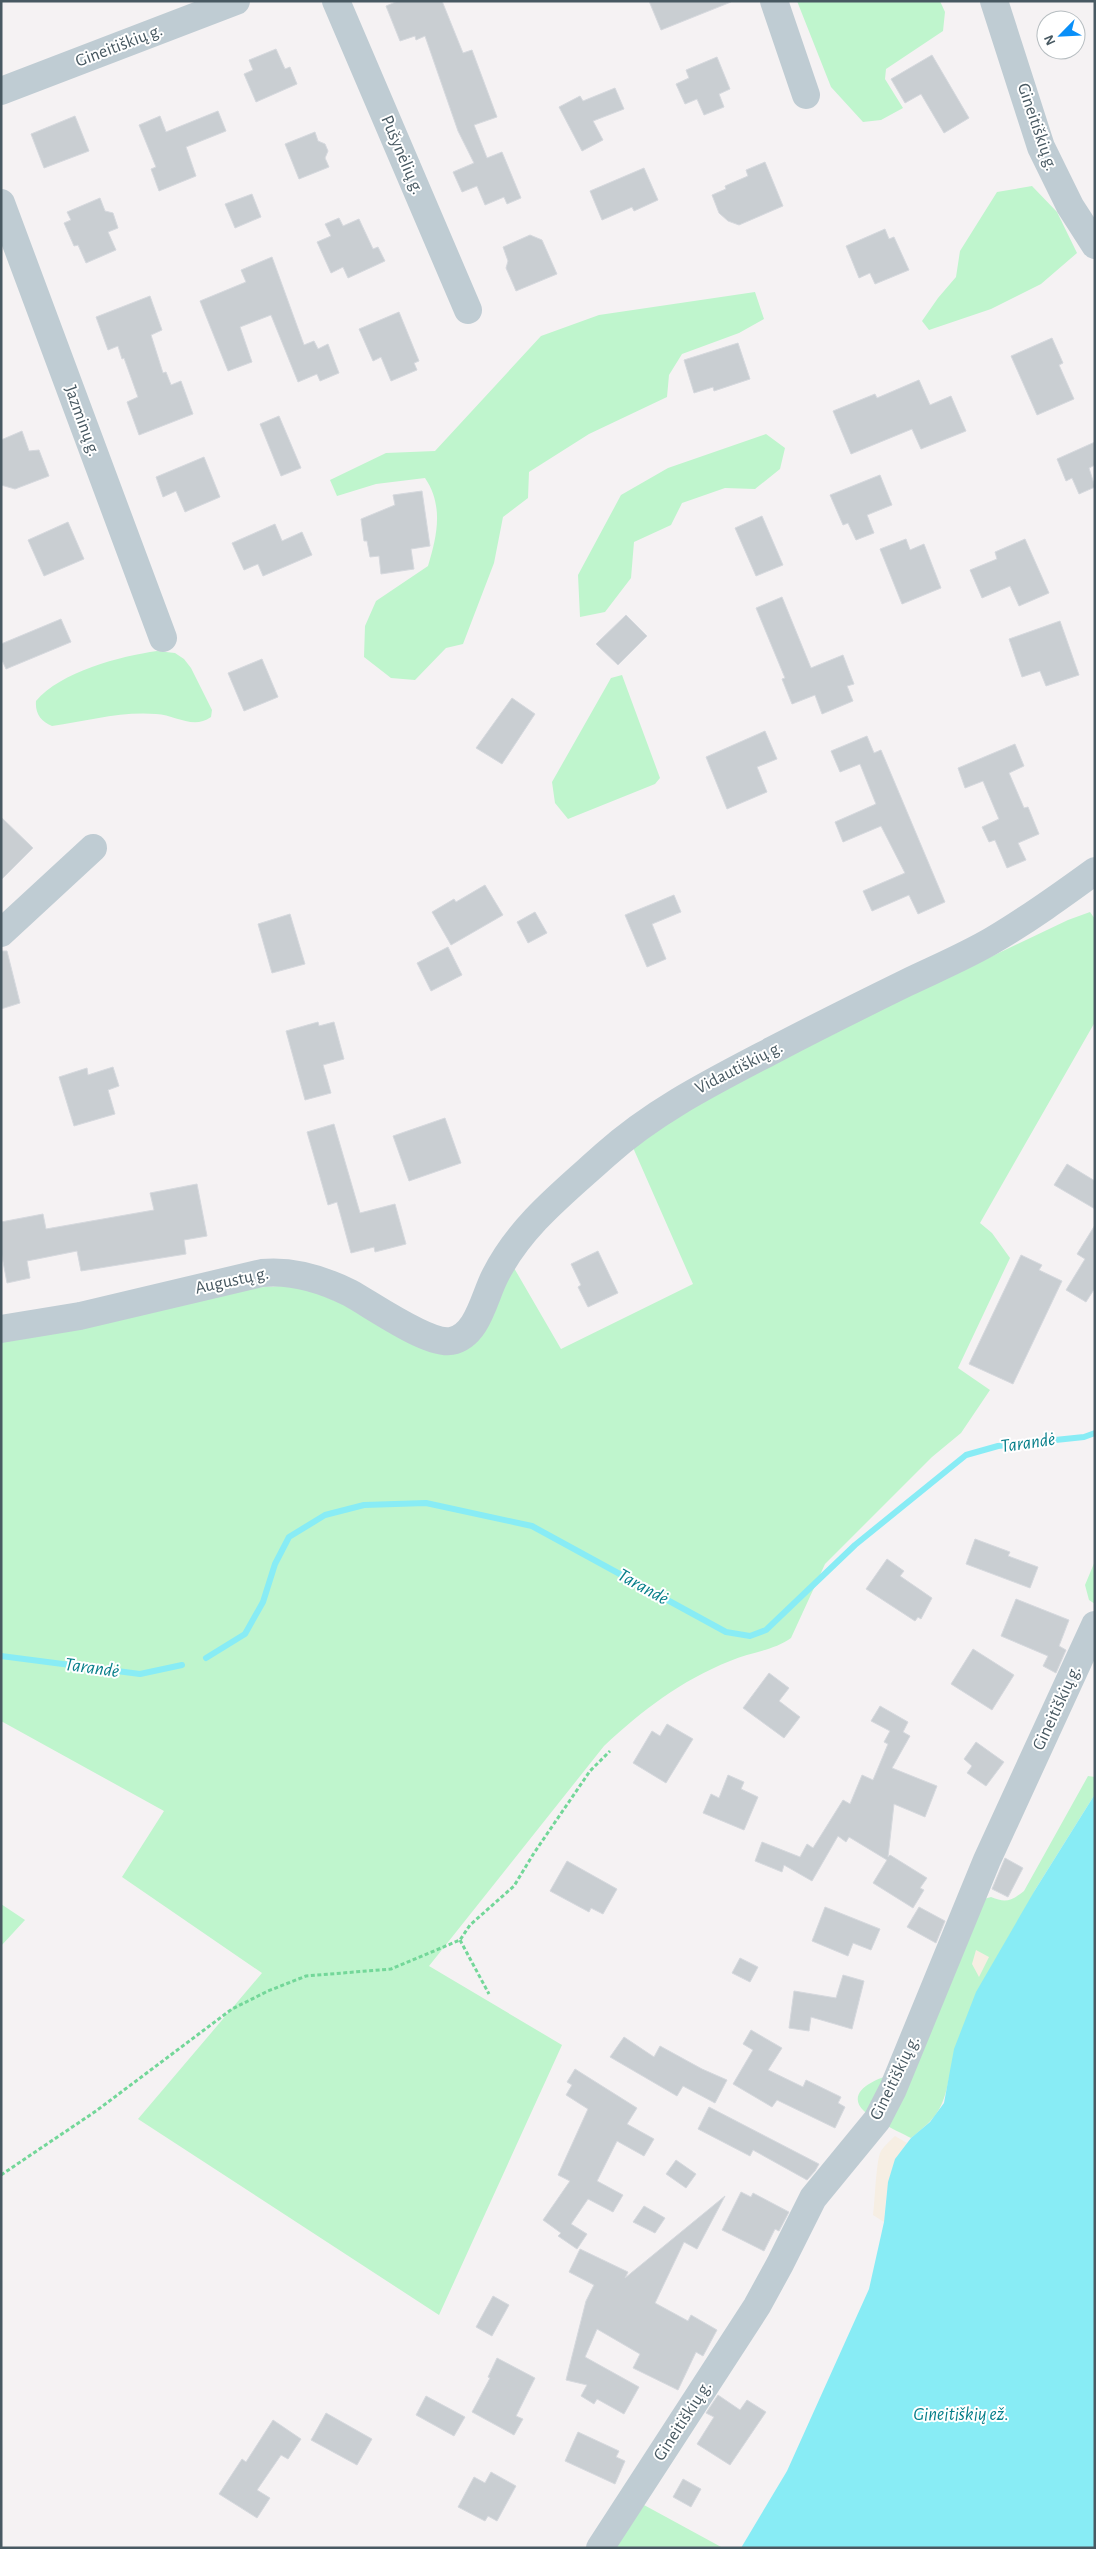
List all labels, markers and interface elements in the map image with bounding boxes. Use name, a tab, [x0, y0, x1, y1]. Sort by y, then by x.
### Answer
north arrow	[1036, 10, 1086, 60]
street label: Gineitiškių g.	[73, 21, 165, 71]
text: N	[1042, 33, 1058, 47]
street label: Gineitiškių g.	[1014, 81, 1060, 173]
street label: Pušynėlių g.	[377, 113, 427, 197]
street label: Jazminų g.	[61, 383, 103, 459]
street label: Vidautiškių g.	[692, 1038, 786, 1098]
street label: Augustų g.	[194, 1264, 270, 1298]
water label: Tarandė	[999, 1430, 1057, 1456]
water label: Tarandė	[614, 1565, 672, 1609]
water label: Tarandė	[63, 1655, 121, 1681]
street label: Gineitiškių g.	[1030, 1663, 1084, 1753]
street label: Gineitiškių g.	[867, 2033, 923, 2123]
street label: Gineitiškių g.	[651, 2378, 715, 2464]
water label: Gineitiškių ež.	[913, 2405, 1009, 2424]

